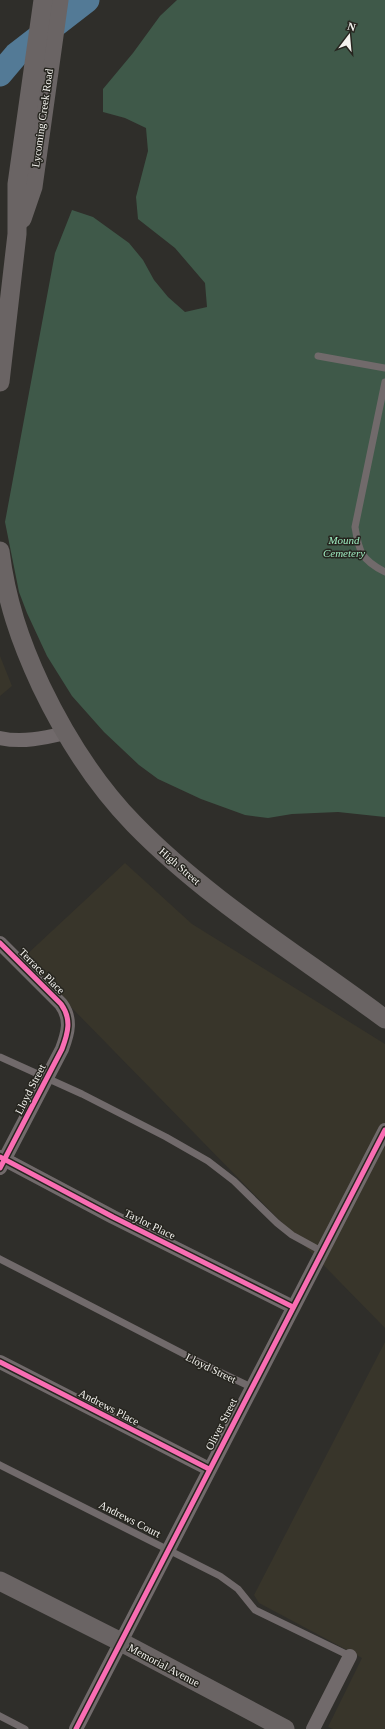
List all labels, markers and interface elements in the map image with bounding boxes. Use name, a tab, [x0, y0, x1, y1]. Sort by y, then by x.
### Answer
north arrow	[329, 16, 369, 56]
text: N	[346, 20, 357, 33]
street label: Lycoming Creek Road	[29, 67, 55, 168]
park label: Mound Cemetery	[323, 534, 365, 559]
street label: High Street	[157, 845, 203, 887]
street label: Terrace Place	[17, 946, 67, 996]
street label: Lloyd Street	[12, 1062, 48, 1116]
street label: Taylor Place	[123, 1207, 178, 1242]
street label: Lloyd Street	[184, 1351, 238, 1385]
street label: Andrews Place	[77, 1387, 141, 1427]
street label: Oliver Street	[203, 1396, 239, 1452]
street label: Andrews Court	[97, 1498, 163, 1540]
street label: Memorial Avenue	[126, 1641, 202, 1689]

